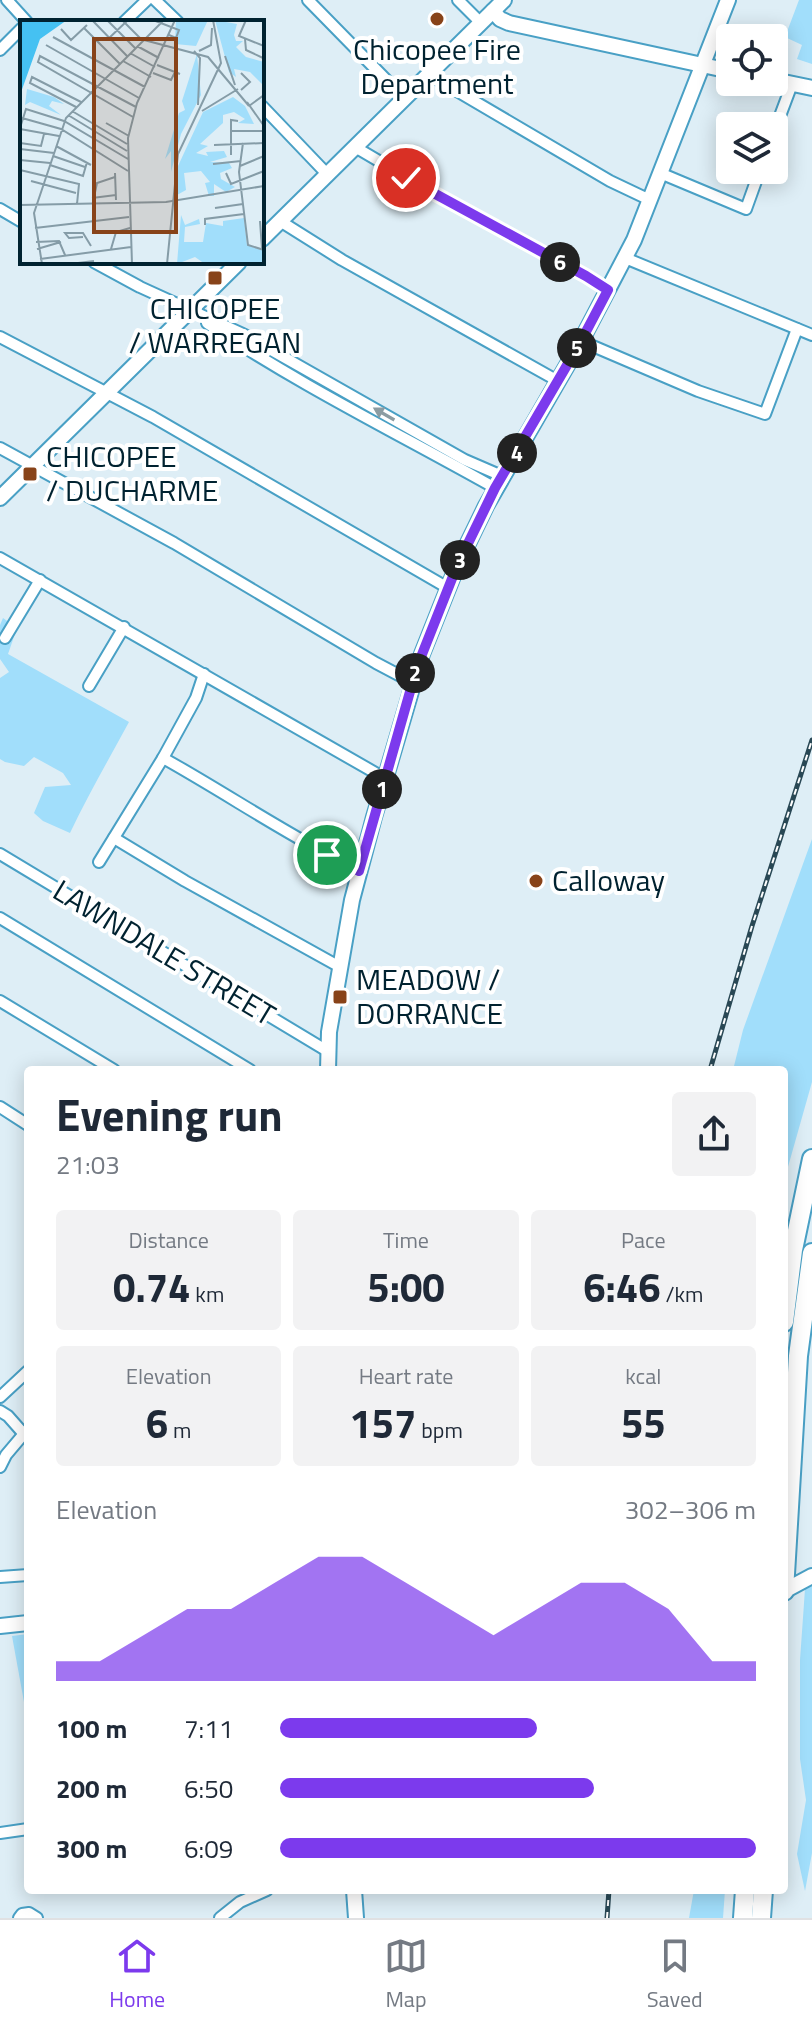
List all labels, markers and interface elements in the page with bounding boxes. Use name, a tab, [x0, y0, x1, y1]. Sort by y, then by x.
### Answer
marker: Chicopee Fire Department	[428, 10, 446, 28]
inset map	[20, 20, 264, 264]
map controls	[716, 24, 788, 184]
button: locate	[716, 24, 788, 96]
place label: Chicopee Fire Department	[353, 26, 521, 106]
button: layers	[716, 112, 788, 184]
pin	[372, 144, 440, 212]
icon: check	[384, 156, 428, 200]
pin: 6	[540, 242, 580, 282]
text: 6	[554, 245, 566, 279]
marker: CHICOPEE / WARREGAN	[206, 269, 224, 287]
place label: CHICOPEE / WARREGAN	[129, 285, 301, 365]
pin: 5	[557, 328, 597, 368]
text: 5	[571, 331, 583, 365]
one-way arrow	[373, 407, 395, 421]
place label: CHICOPEE / DUCHARME	[46, 433, 218, 513]
pin: 4	[497, 433, 537, 473]
text: 4	[511, 436, 523, 470]
marker: CHICOPEE / DUCHARME	[21, 465, 39, 483]
pin: 3	[440, 540, 480, 580]
text: 3	[454, 543, 466, 577]
pin: 2	[395, 653, 435, 693]
text: 2	[409, 656, 421, 690]
pin: 1	[362, 769, 402, 809]
text: 1	[376, 772, 388, 806]
pin	[293, 821, 361, 889]
icon: arrive	[305, 833, 349, 877]
place label: Calloway	[552, 857, 665, 903]
street label: LAWNDALE STREET	[45, 867, 285, 1037]
marker: Calloway	[527, 872, 545, 890]
place label: MEADOW / DORRANCE	[356, 956, 503, 1036]
marker: MEADOW / DORRANCE	[331, 988, 349, 1006]
text: Evening run	[56, 1081, 283, 1148]
button: share	[672, 1092, 756, 1176]
text: 21:03	[56, 1145, 120, 1184]
text: Distance	[128, 1223, 209, 1257]
text: Time	[383, 1223, 429, 1257]
text: Pace	[621, 1223, 666, 1257]
text: 0.74	[113, 1257, 191, 1318]
text: 5:00	[367, 1257, 445, 1318]
text: 6:46	[583, 1257, 661, 1318]
text: km	[191, 1277, 224, 1311]
text: /km	[661, 1277, 703, 1311]
text: Elevation	[126, 1359, 211, 1393]
text: Heart rate	[359, 1359, 453, 1393]
text: kcal	[625, 1359, 661, 1393]
text: 6	[146, 1393, 168, 1454]
text: 157	[349, 1393, 416, 1454]
text: 55	[621, 1393, 666, 1454]
text: m	[168, 1413, 191, 1447]
text: bpm	[416, 1413, 463, 1447]
text: Elevation	[56, 1490, 157, 1529]
text: 302–306 m	[625, 1490, 756, 1529]
text: 100 m	[56, 1709, 127, 1748]
text: 7:11	[184, 1709, 233, 1748]
text: 200 m	[56, 1769, 127, 1808]
text: 6:50	[184, 1769, 233, 1808]
text: 300 m	[56, 1829, 127, 1868]
text: 6:09	[184, 1829, 233, 1868]
tab: Home	[109, 1934, 165, 2016]
tab: Map	[384, 1934, 428, 2016]
tab: Saved	[647, 1934, 703, 2016]

